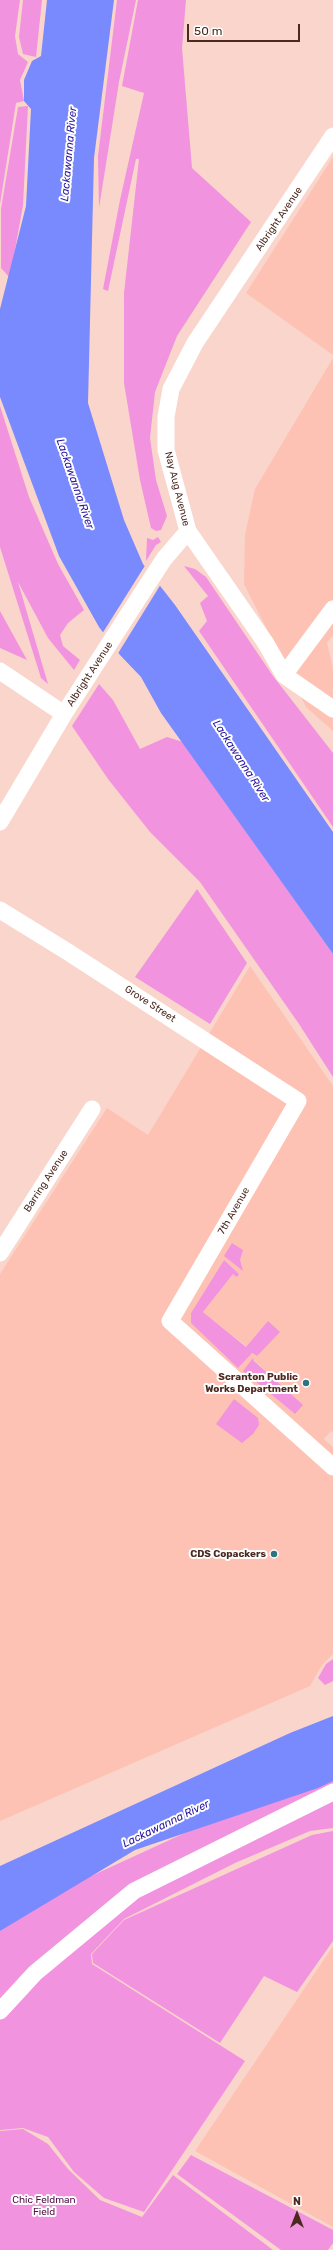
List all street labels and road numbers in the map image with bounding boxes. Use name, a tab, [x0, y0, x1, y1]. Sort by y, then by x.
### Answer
street label: Albright Avenue	[253, 185, 305, 253]
street label: Nay Aug Avenue	[162, 450, 192, 528]
street label: Albright Avenue	[65, 639, 115, 709]
street label: Grove Street	[122, 983, 178, 1025]
street label: Barring Avenue	[21, 1148, 71, 1214]
street label: 7th Avenue	[216, 1185, 252, 1237]

